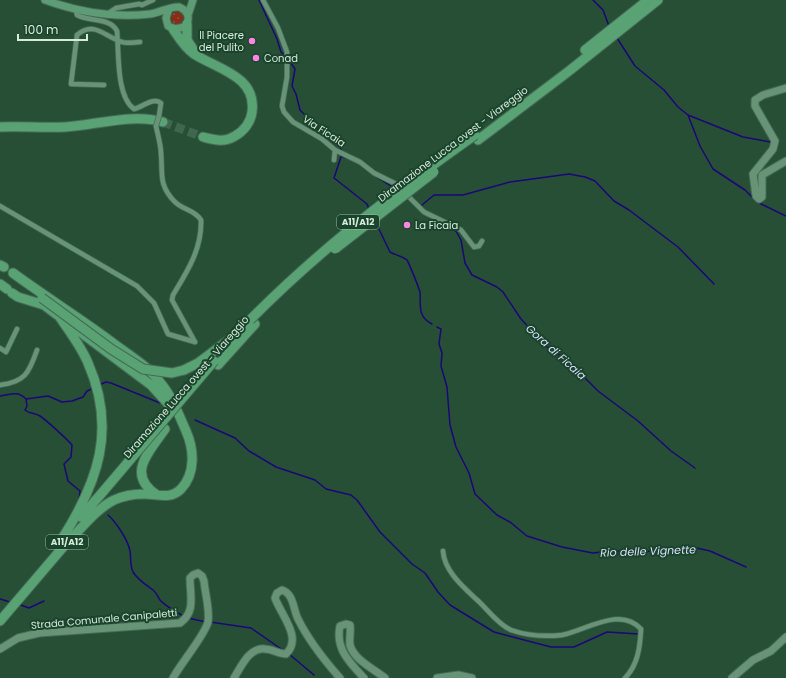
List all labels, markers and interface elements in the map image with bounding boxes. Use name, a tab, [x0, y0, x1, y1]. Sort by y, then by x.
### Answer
scale bar	[18, 16, 87, 42]
text: 100 m	[24, 21, 58, 38]
place label: Il Piacere del Pulito	[199, 28, 244, 55]
marker: Il Piacere del Pulito	[247, 36, 257, 46]
place label: Conad	[264, 51, 298, 66]
marker: Conad	[251, 53, 261, 63]
street label: Diramazione Lucca ovest - Viareggio	[375, 83, 531, 205]
street label: Via Ficaia	[300, 112, 348, 150]
road number: A11/A12	[337, 215, 379, 229]
place label: La Ficaia	[415, 218, 458, 233]
marker: La Ficaia	[402, 220, 412, 230]
street label: Diramazione Lucca ovest - Viareggio	[120, 313, 252, 461]
water label: Gora di Ficaia	[522, 321, 590, 384]
road number: A11/A12	[46, 535, 88, 549]
water label: Rio delle Vignette	[600, 541, 696, 561]
street label: Strada Comunale Canipaletti	[30, 605, 178, 633]

